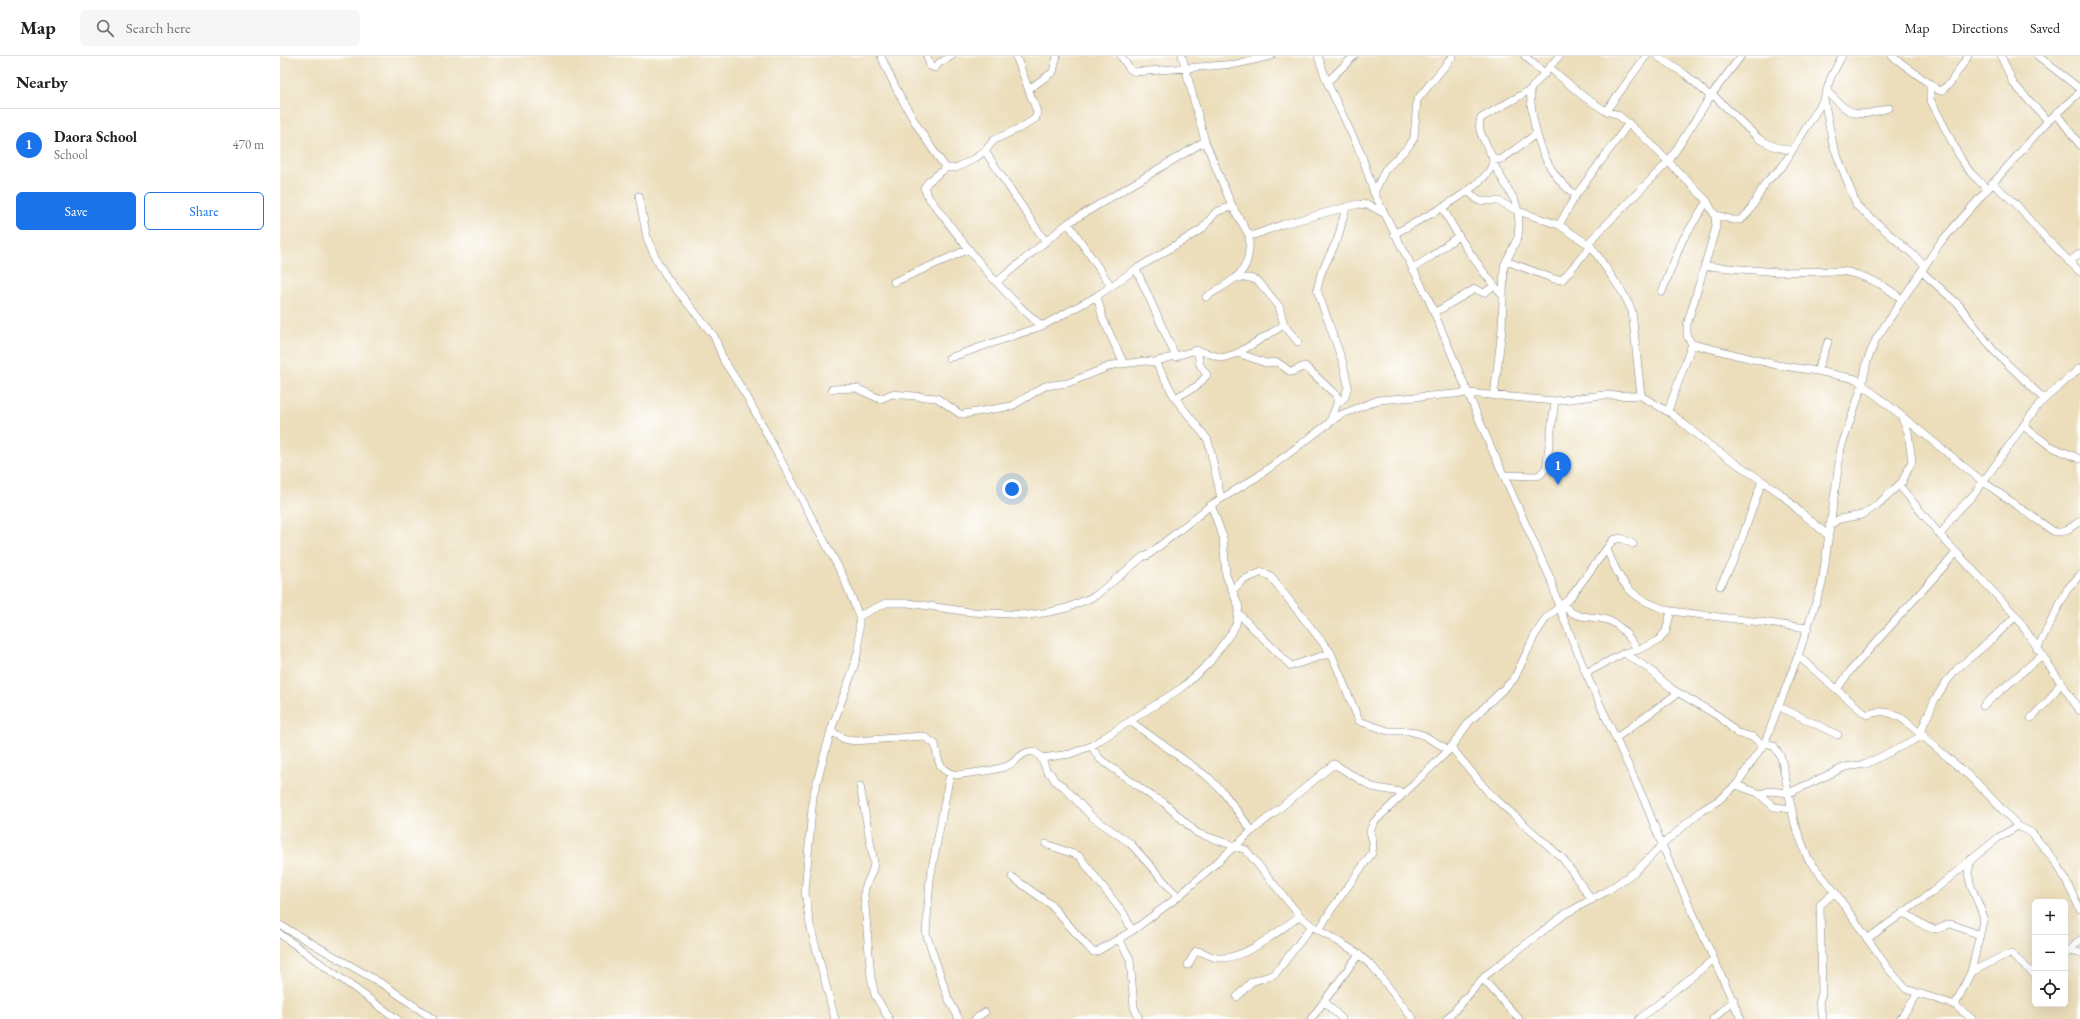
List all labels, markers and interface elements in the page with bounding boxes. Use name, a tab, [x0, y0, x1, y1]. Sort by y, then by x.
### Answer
search box	[80, 10, 360, 46]
text: Map	[20, 15, 56, 40]
icon: search	[94, 17, 116, 39]
text: Search here	[126, 18, 191, 37]
text: Map	[1904, 19, 1930, 37]
text: Directions	[1952, 19, 2008, 37]
text: Saved	[2030, 19, 2060, 37]
text: Nearby	[16, 71, 68, 93]
text: Daora School	[54, 127, 137, 146]
text: 1	[26, 136, 32, 153]
text: 470 m	[233, 136, 264, 153]
text: School	[54, 146, 88, 163]
button: Save	[16, 192, 136, 230]
button: Share	[144, 192, 264, 230]
pin: 1	[1545, 452, 1571, 485]
your location	[1002, 479, 1022, 499]
map controls	[2032, 899, 2068, 1007]
button: +	[2032, 899, 2068, 935]
button: −	[2032, 935, 2068, 971]
button: locate	[2032, 971, 2068, 1007]

